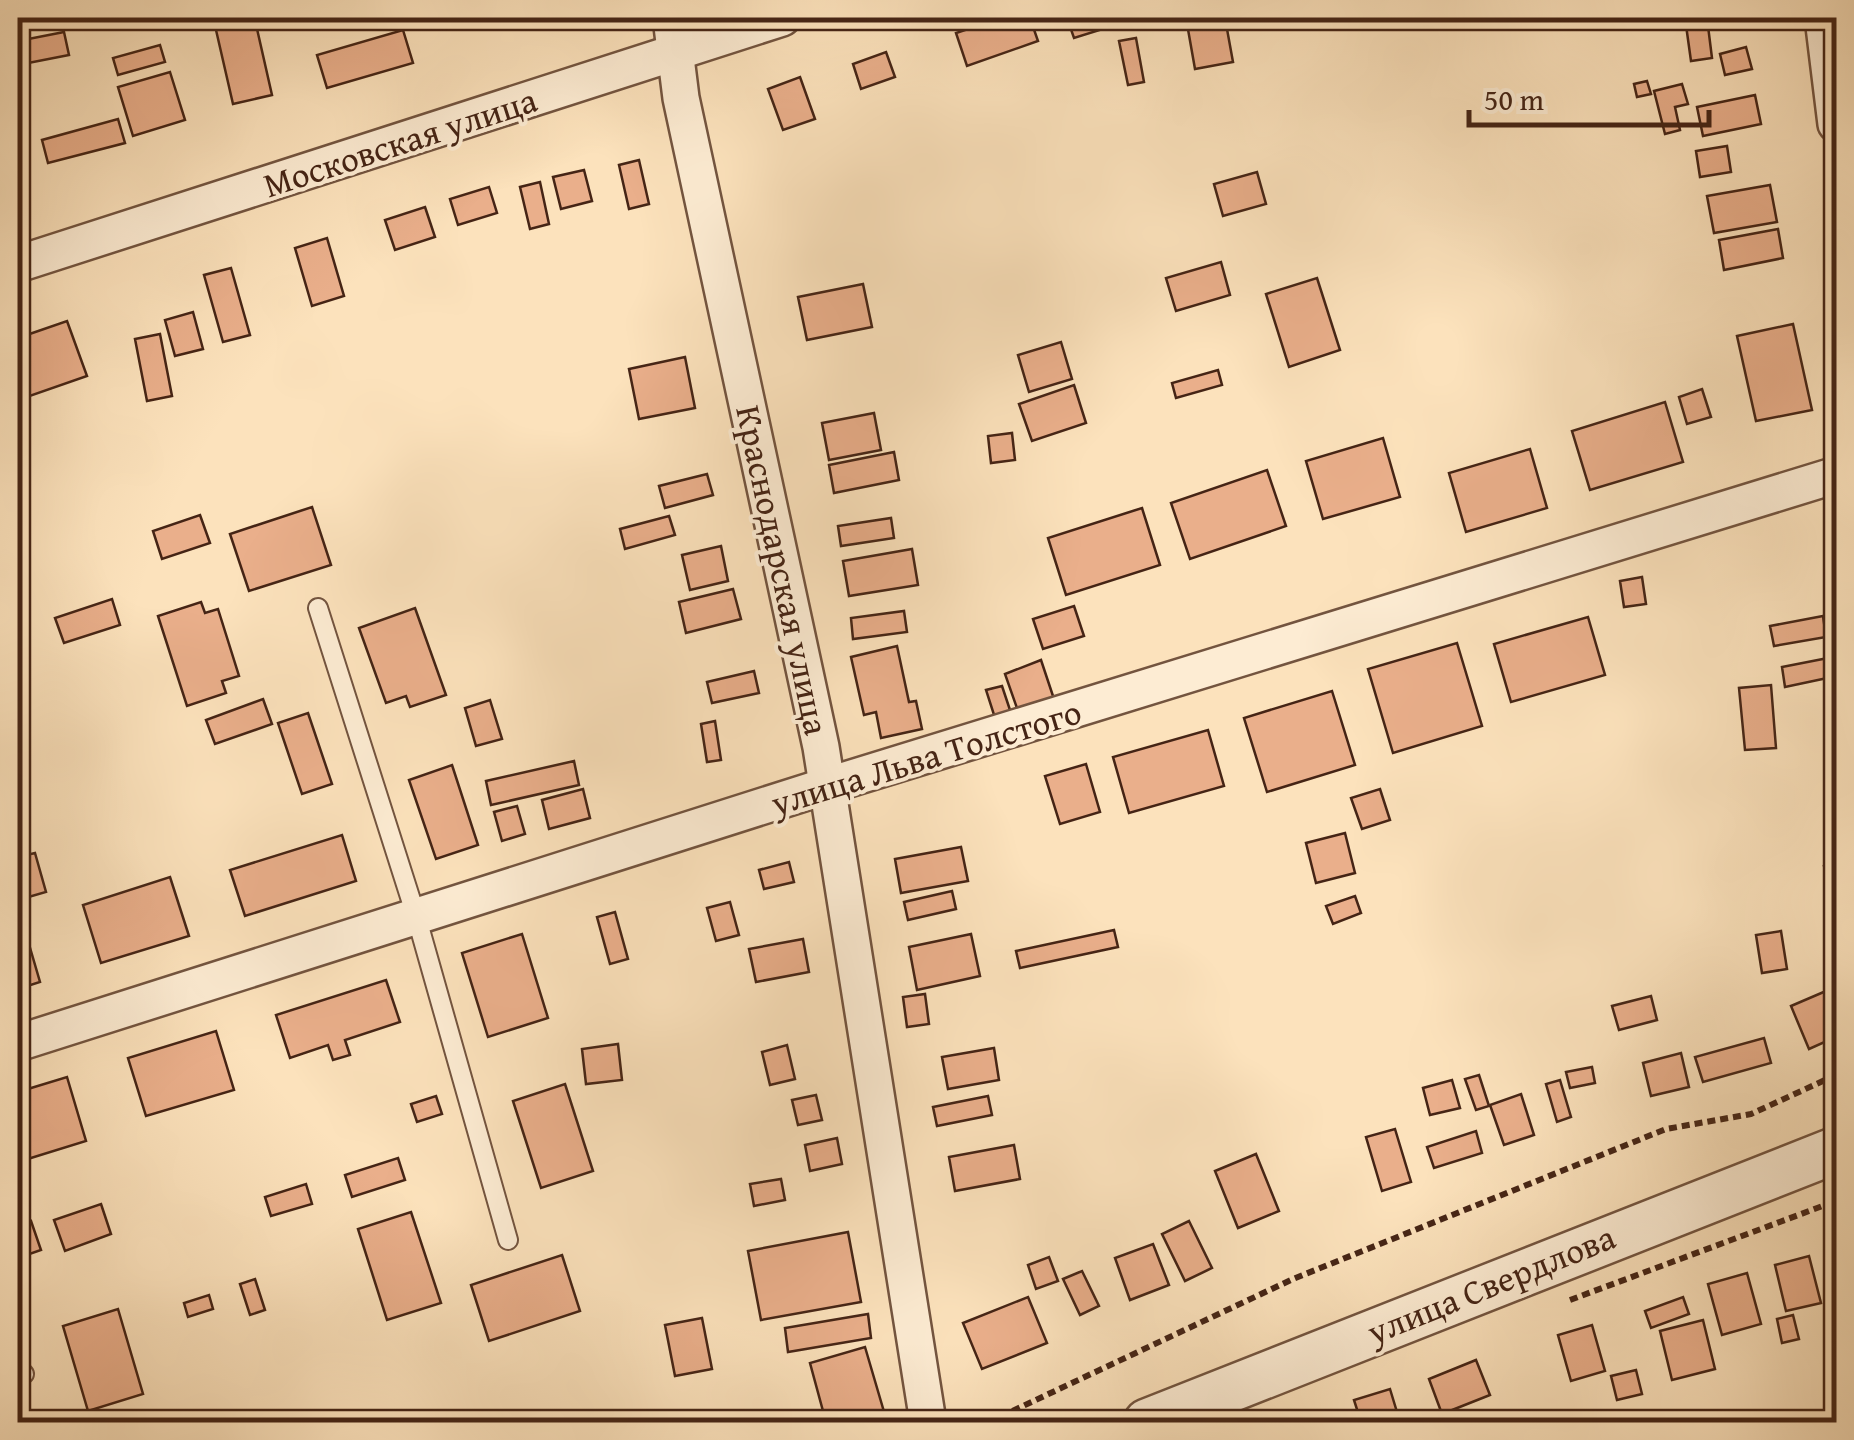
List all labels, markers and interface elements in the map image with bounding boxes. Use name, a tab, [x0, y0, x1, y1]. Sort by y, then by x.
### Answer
scale bar	[1469, 65, 1709, 127]
street label: Московская улица	[257, 74, 543, 210]
text: 50 m	[1484, 77, 1544, 121]
street label: Краснодарская улица	[723, 401, 843, 740]
street label: улица Льва Толстого	[764, 686, 1087, 829]
street label: улица Свердлова	[1358, 1211, 1623, 1357]

